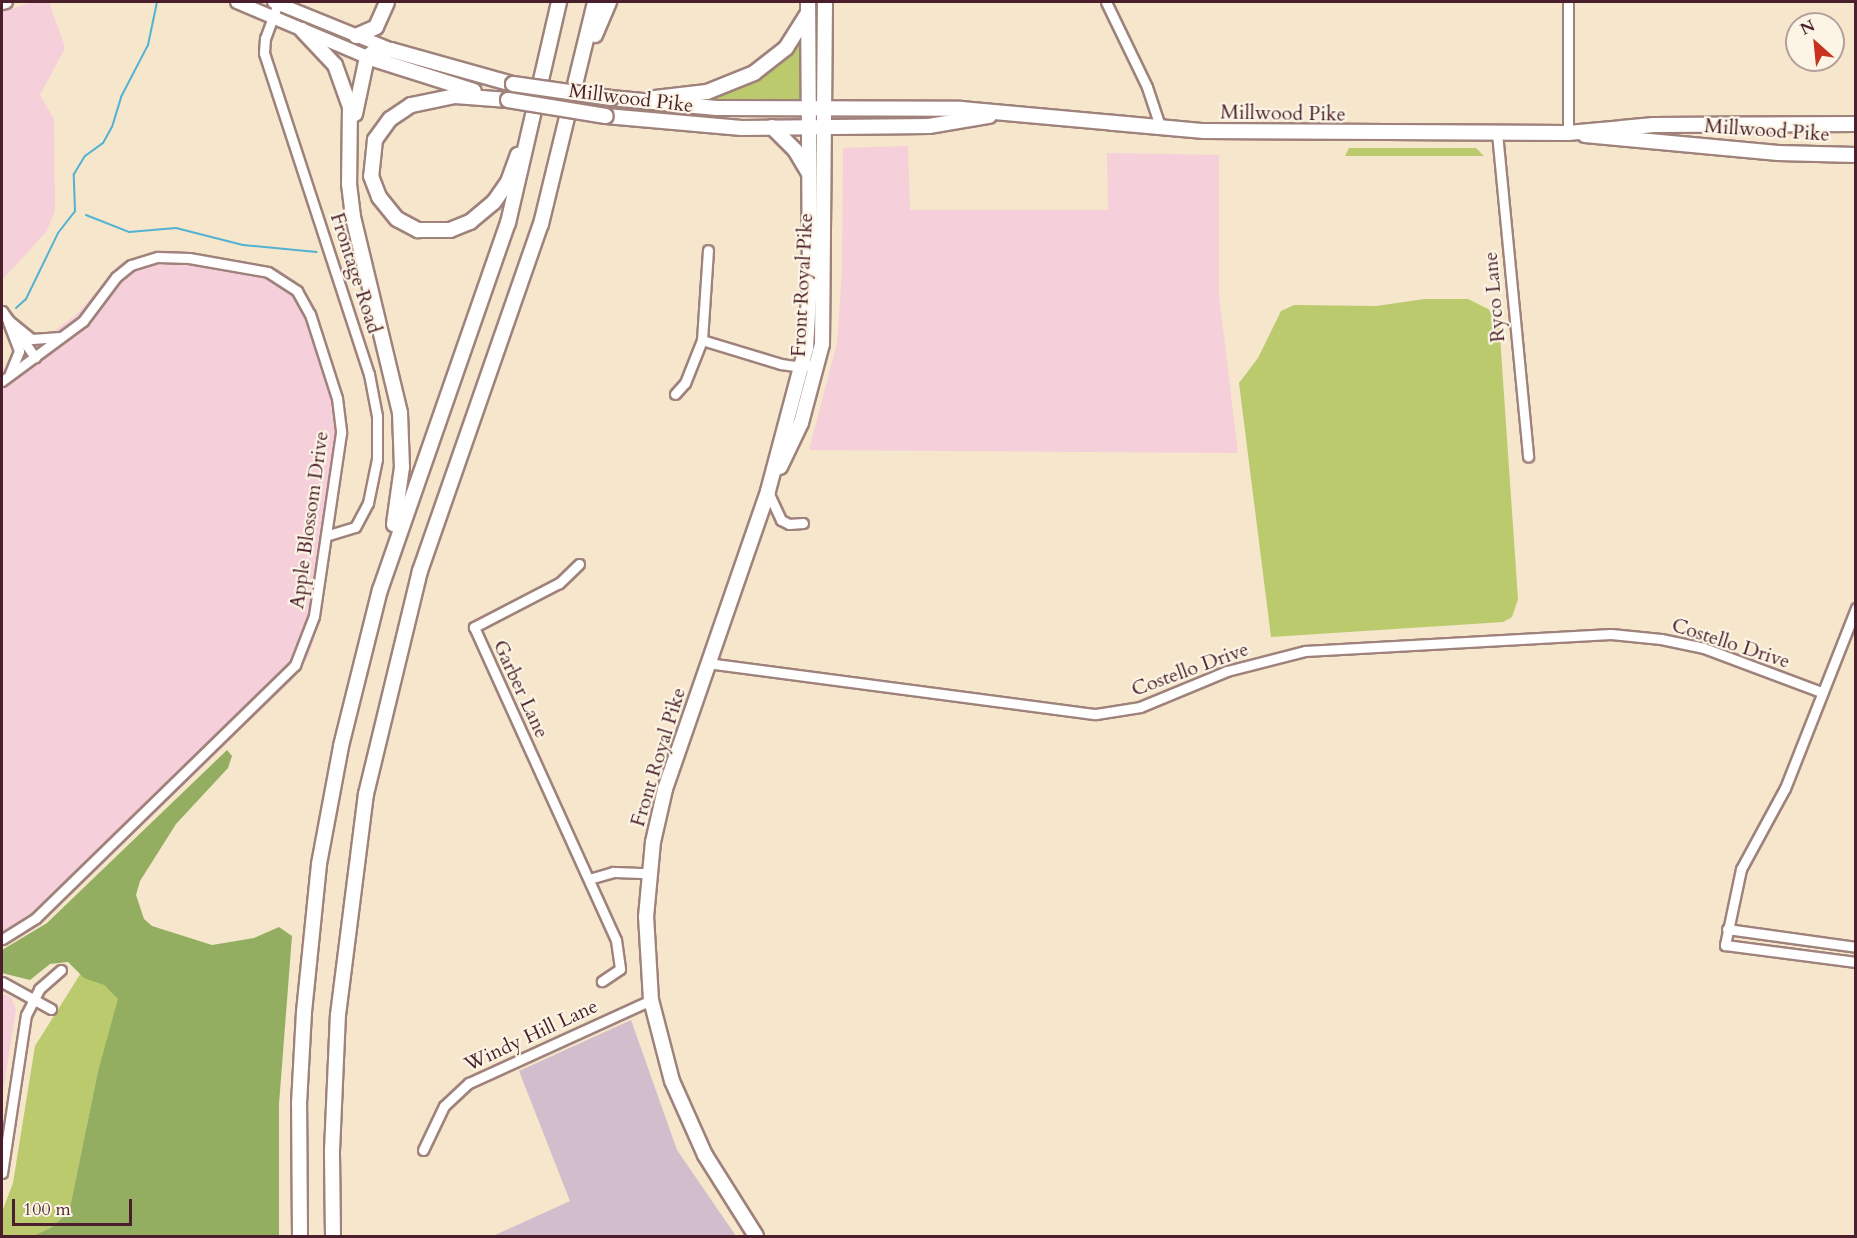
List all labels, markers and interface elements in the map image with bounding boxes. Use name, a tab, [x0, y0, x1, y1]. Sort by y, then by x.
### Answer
north arrow	[1785, 12, 1845, 72]
text: N	[1797, 15, 1819, 41]
street label: Millwood Pike	[567, 78, 695, 118]
street label: Millwood Pike	[1220, 100, 1346, 126]
street label: Millwood Pike	[1704, 114, 1830, 146]
street label: Frontage Road	[325, 210, 387, 336]
street label: Front Royal Pike	[786, 212, 818, 358]
street label: Ryco Lane	[1478, 251, 1510, 343]
street label: Apple Blossom Drive	[285, 430, 333, 610]
street label: Costello Drive	[1669, 613, 1793, 673]
street label: Garber Lane	[488, 636, 554, 742]
street label: Costello Drive	[1128, 637, 1252, 701]
street label: Front Royal Pike	[625, 685, 691, 829]
street label: Windy Hill Lane	[460, 994, 602, 1076]
scale bar	[15, 1187, 135, 1225]
text: 100 m	[23, 1197, 71, 1222]

